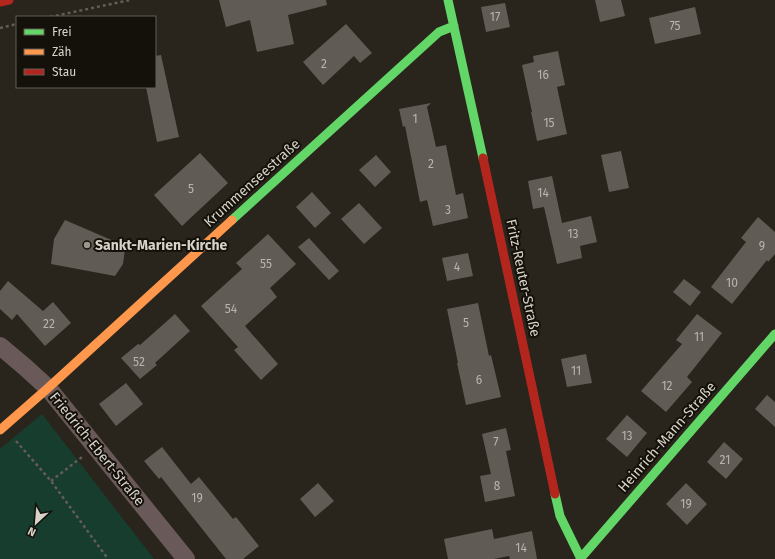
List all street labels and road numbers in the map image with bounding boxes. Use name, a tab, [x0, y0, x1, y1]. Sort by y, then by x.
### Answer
street label: Krummenseestraße	[200, 135, 304, 231]
street label: Fritz-Reuter-Straße	[502, 218, 544, 338]
street label: Heinrich-Mann-Straße	[615, 378, 719, 496]
street label: Friedrich-Ebert-Straße	[46, 389, 148, 509]

